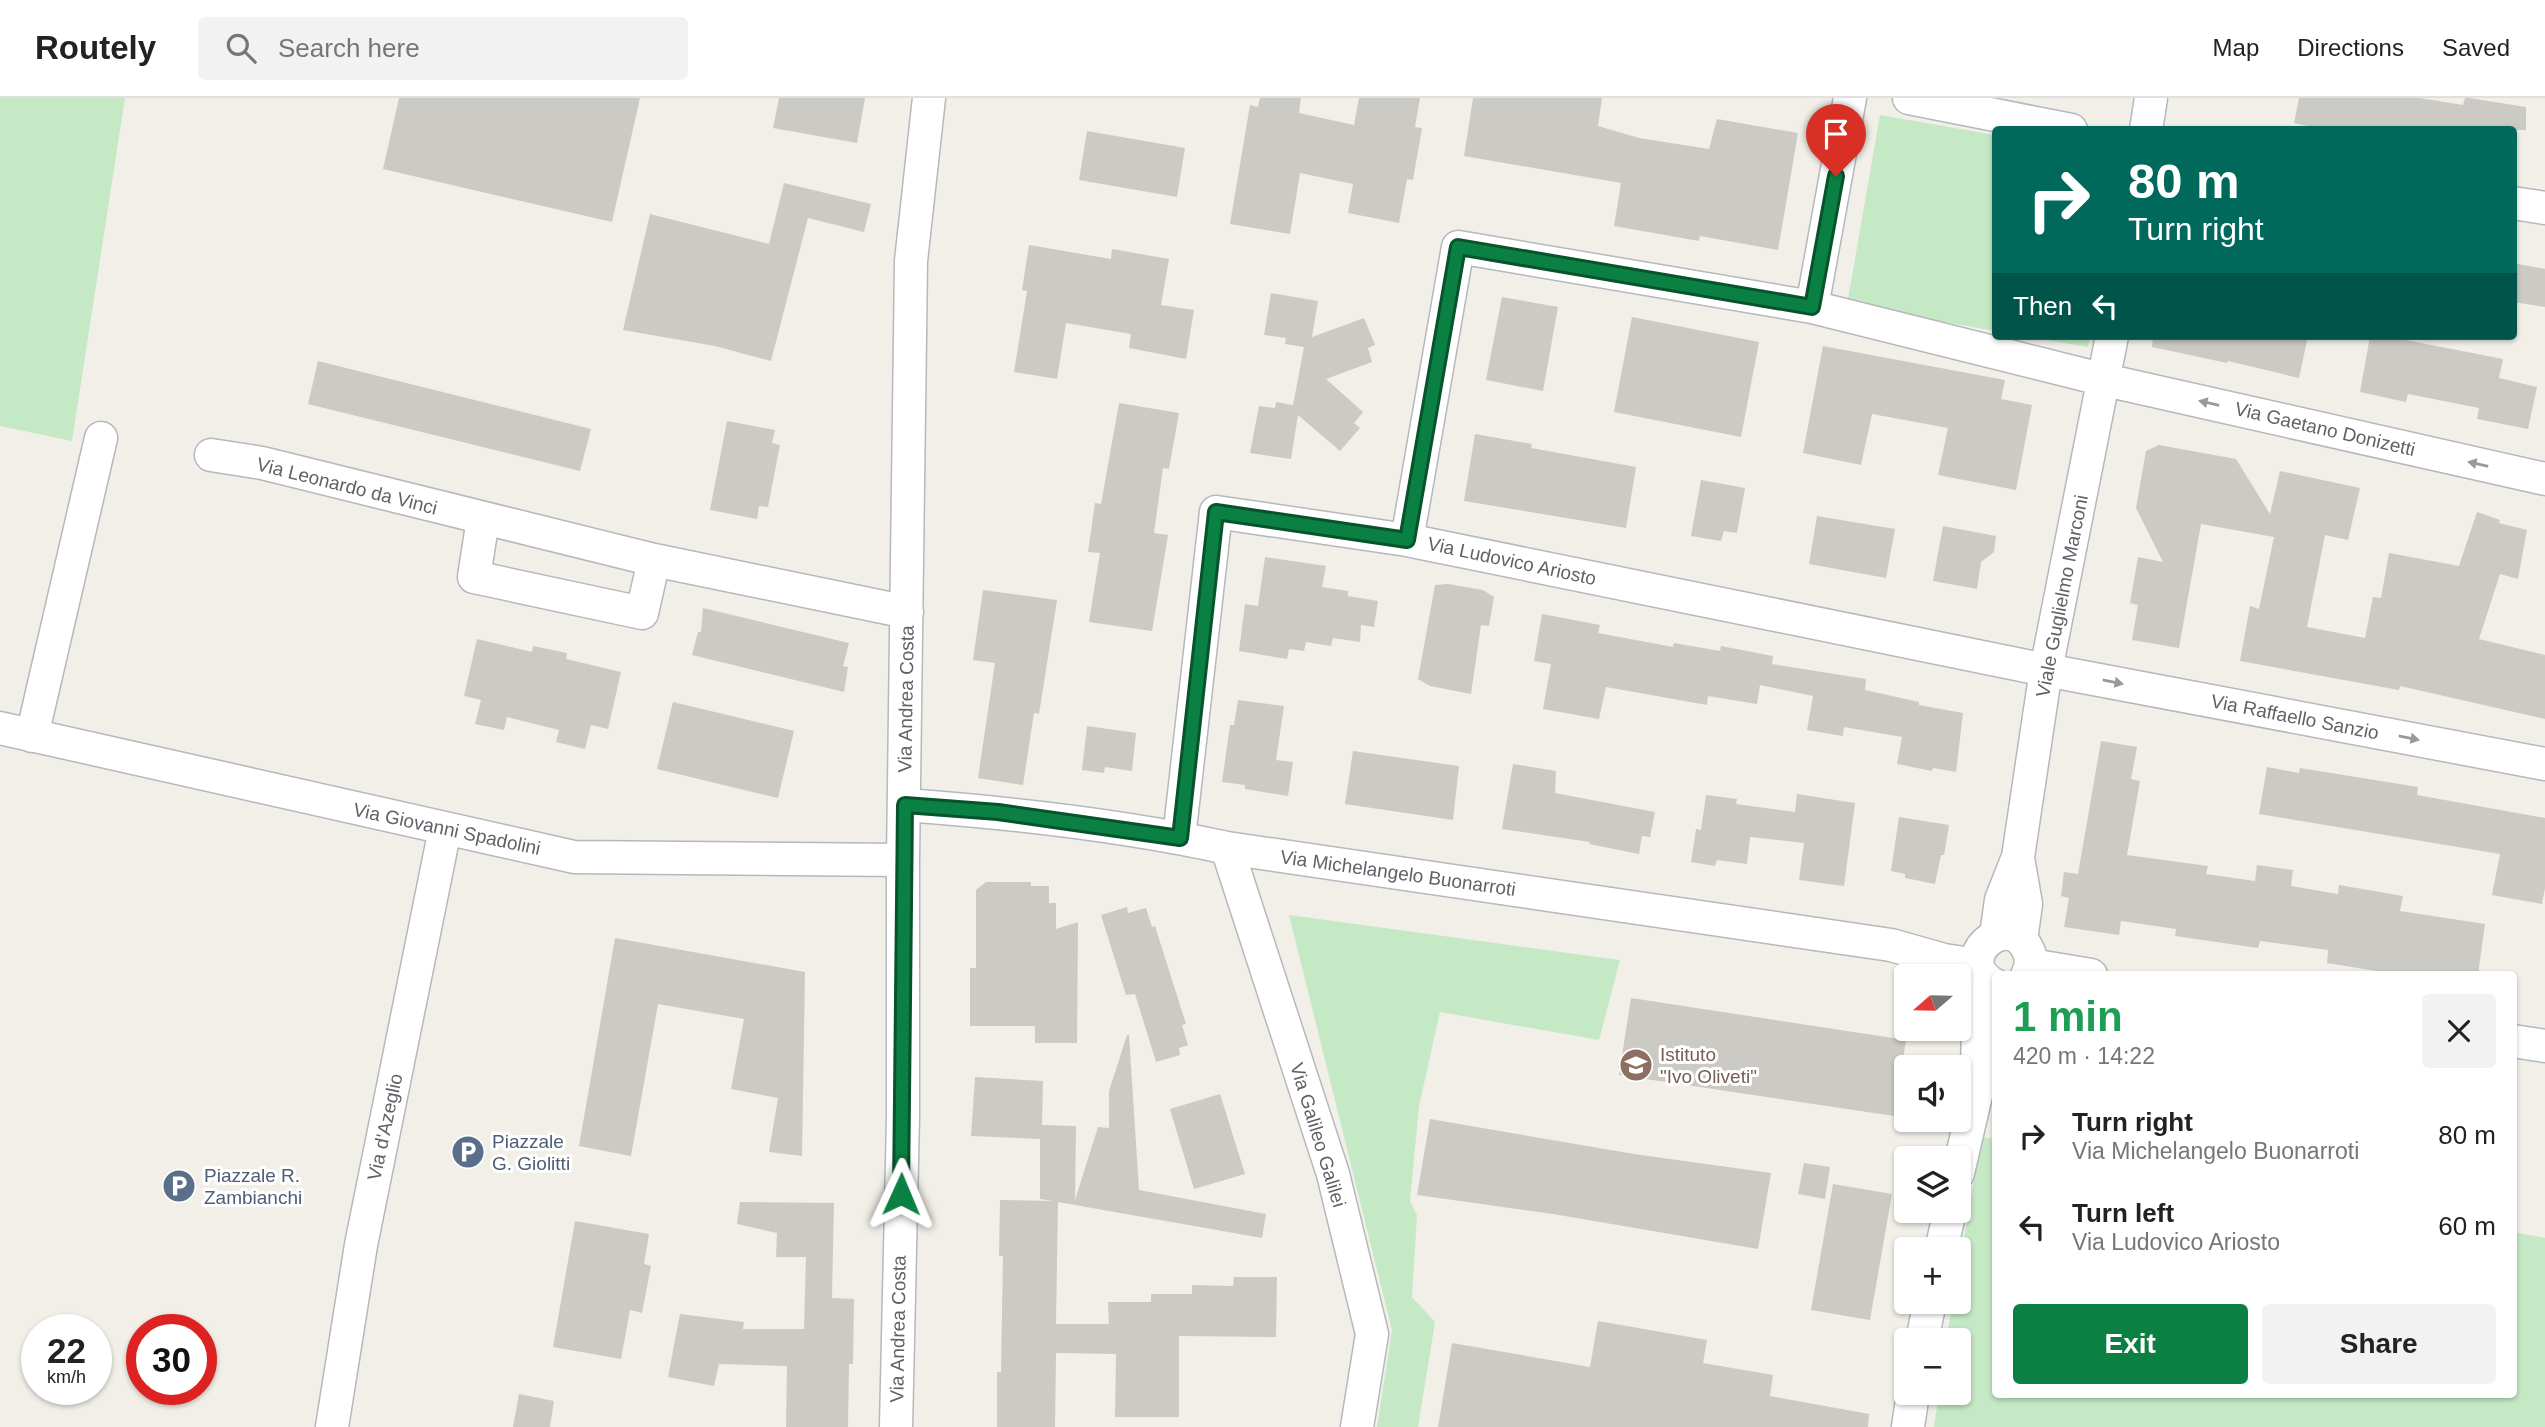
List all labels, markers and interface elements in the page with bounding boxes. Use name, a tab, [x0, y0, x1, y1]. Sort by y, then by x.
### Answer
search box	[198, 17, 688, 80]
text: Routely	[35, 29, 156, 66]
icon: search	[222, 29, 260, 67]
text: Search here	[278, 33, 420, 63]
text: Map	[2213, 34, 2259, 61]
text: Directions	[2297, 34, 2404, 61]
text: Saved	[2442, 34, 2510, 61]
pin	[1806, 104, 1866, 176]
icon: arrive	[1817, 115, 1855, 153]
icon: right	[2013, 154, 2104, 245]
text: 80 m	[2128, 154, 2240, 208]
text: Turn right	[2128, 211, 2264, 247]
icon: left	[2086, 287, 2124, 325]
text: Then	[2013, 291, 2072, 321]
one-way arrow	[2198, 398, 2220, 409]
street label: Via Gaetano Donizetti	[2233, 398, 2417, 460]
street label: Via Leonardo da Vinci	[255, 453, 439, 519]
one-way arrow	[2467, 458, 2489, 469]
street label: Viale Guglielmo Marconi	[2032, 493, 2092, 699]
street label: Via Ludovico Ariosto	[1426, 533, 1598, 589]
street label: Via Andrea Costa	[894, 625, 918, 773]
one-way arrow	[2102, 677, 2124, 688]
street label: Via Raffaello Sanzio	[2209, 690, 2381, 744]
one-way arrow	[2398, 733, 2420, 744]
street label: Via Giovanni Spadolini	[351, 799, 543, 859]
street label: Via Michelangelo Buonarroti	[1279, 846, 1517, 900]
north arrow	[1894, 964, 1970, 1041]
map controls	[1894, 964, 1971, 1405]
text: 1 min	[2013, 993, 2123, 1040]
button: close	[2422, 994, 2496, 1068]
text: 420 m · 14:22	[2013, 1043, 2155, 1069]
place label: Istituto "Ivo Oliveti"	[1660, 1044, 1757, 1087]
school or university icon: Istituto "Ivo Oliveti"	[1617, 1046, 1655, 1084]
button: sound	[1894, 1055, 1971, 1132]
street label: Via Galileo Galilei	[1286, 1060, 1350, 1210]
street label: Via d'Azeglio	[363, 1072, 407, 1182]
text: Turn right	[2072, 1107, 2193, 1137]
icon: right	[2013, 1117, 2051, 1155]
text: 80 m	[2438, 1120, 2496, 1150]
place label: Piazzale G. Giolitti	[492, 1131, 570, 1174]
parking icon: Piazzale G. Giolitti	[449, 1133, 487, 1171]
text: Via Michelangelo Buonarroti	[2072, 1138, 2359, 1164]
button: layers	[1894, 1146, 1971, 1223]
position arrow	[864, 1157, 938, 1231]
place label: Piazzale R. Zambianchi	[204, 1165, 302, 1208]
parking icon: Piazzale R. Zambianchi	[160, 1167, 198, 1205]
text: Turn left	[2072, 1198, 2174, 1228]
icon: left	[2013, 1208, 2051, 1246]
text: 60 m	[2438, 1211, 2496, 1241]
text: Via Ludovico Ariosto	[2072, 1229, 2280, 1255]
button: +	[1894, 1237, 1971, 1314]
street label: Via Andrea Costa	[886, 1255, 910, 1403]
button: Exit	[2013, 1304, 2248, 1384]
button: Share	[2262, 1304, 2496, 1384]
speed limit sign: 30	[126, 1314, 217, 1405]
button: −	[1894, 1328, 1971, 1405]
text: 22	[47, 1331, 86, 1370]
text: km/h	[47, 1367, 86, 1387]

